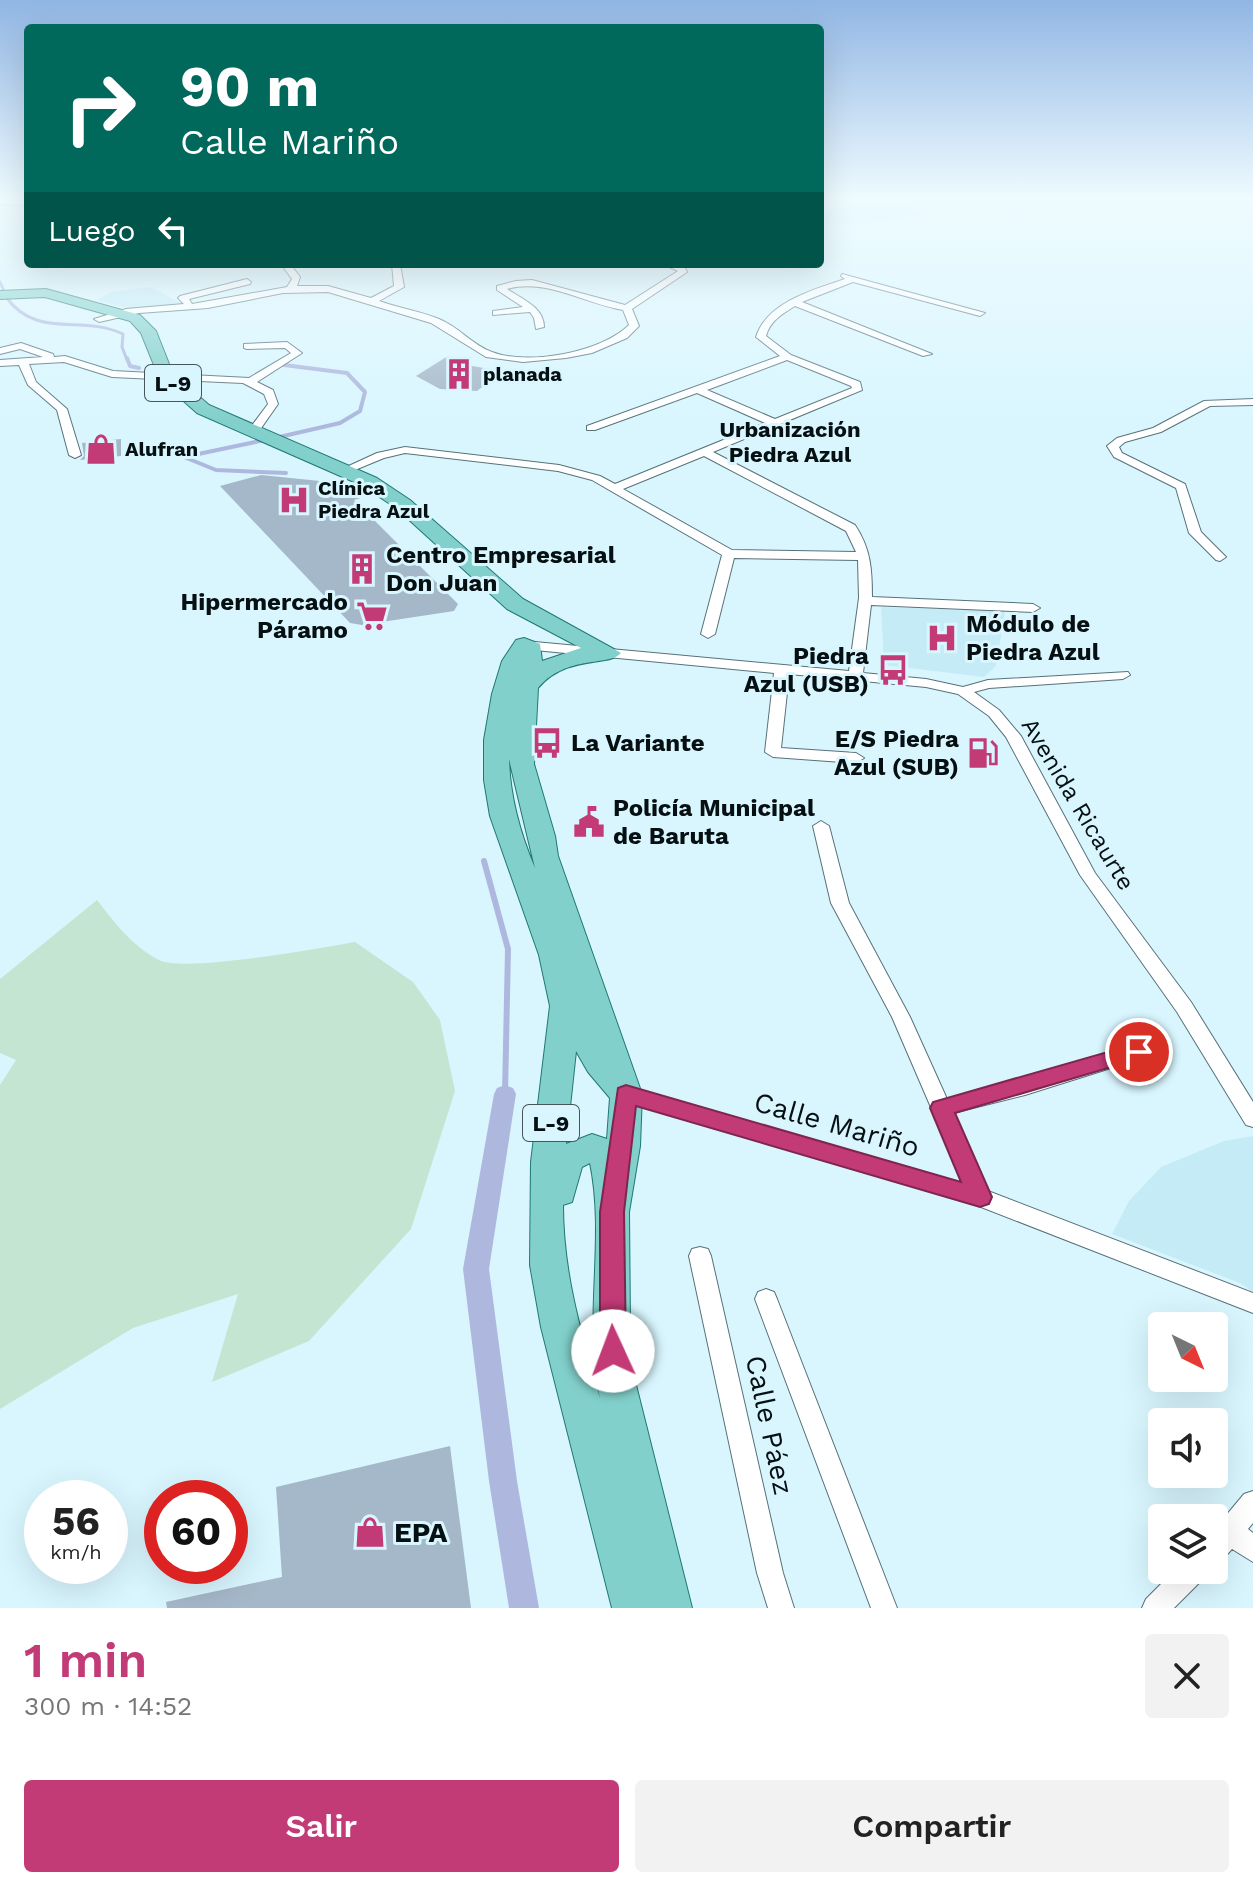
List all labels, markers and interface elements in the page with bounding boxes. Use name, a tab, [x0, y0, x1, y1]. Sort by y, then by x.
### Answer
text: 90 m	[180, 54, 319, 120]
icon: right	[48, 56, 152, 160]
text: Calle Mariño	[180, 121, 399, 163]
icon: left	[151, 208, 195, 252]
text: Luego	[48, 213, 135, 248]
building icon: planada	[442, 357, 476, 391]
place label: planada	[483, 362, 562, 386]
road number: L-9	[145, 365, 201, 401]
district label: Urbanización Piedra Azul	[719, 417, 861, 467]
shop icon: Alufran	[84, 432, 118, 466]
place label: Alufran	[125, 437, 198, 461]
place label: Clínica Piedra Azul	[318, 476, 430, 523]
hospital icon: Clínica Piedra Azul	[277, 483, 311, 517]
place label: Centro Empresarial Don Juan	[386, 541, 616, 597]
building icon: Centro Empresarial Don Juan	[345, 552, 379, 586]
place label: Hipermercado Páramo	[180, 588, 348, 644]
supermarket icon: Hipermercado Páramo	[355, 599, 389, 633]
place label: Módulo de Piedra Azul	[966, 610, 1100, 666]
hospital icon: Módulo de Piedra Azul	[925, 621, 959, 655]
place label: Piedra Azul (USB)	[744, 642, 869, 698]
bus stop icon: Piedra Azul (USB)	[876, 653, 910, 687]
street label: Avenida Ricaurte	[1016, 713, 1140, 895]
place label: E/S Piedra Azul (SUB)	[834, 725, 959, 781]
bus stop icon: La Variante	[530, 726, 564, 760]
place label: La Variante	[571, 729, 705, 757]
fuel station icon: E/S Piedra Azul (SUB)	[966, 736, 1000, 770]
place label: Policía Municipal de Baruta	[613, 794, 815, 850]
public building icon: Policía Municipal de Baruta	[572, 805, 606, 839]
pin	[1105, 1018, 1173, 1086]
icon: arrive	[1117, 1030, 1161, 1074]
street label: Calle Mariño	[750, 1085, 923, 1164]
road number: L-9	[523, 1105, 579, 1141]
position arrow	[571, 1309, 655, 1393]
north arrow	[1148, 1312, 1228, 1392]
map controls	[1148, 1312, 1228, 1584]
street label: Calle Páez	[739, 1352, 800, 1498]
button: sound	[1148, 1408, 1228, 1488]
speed limit sign: 60	[144, 1480, 248, 1584]
text: 56	[52, 1498, 100, 1545]
button: layers	[1148, 1504, 1228, 1584]
shop icon: EPA	[353, 1515, 387, 1549]
place label: EPA	[394, 1516, 447, 1549]
text: km/h	[50, 1540, 102, 1564]
text: 1 min	[24, 1632, 147, 1689]
button: close	[1145, 1634, 1229, 1718]
text: 300 m · 14:52	[24, 1691, 192, 1721]
button: Salir	[24, 1780, 619, 1872]
button: Compartir	[635, 1780, 1229, 1872]

